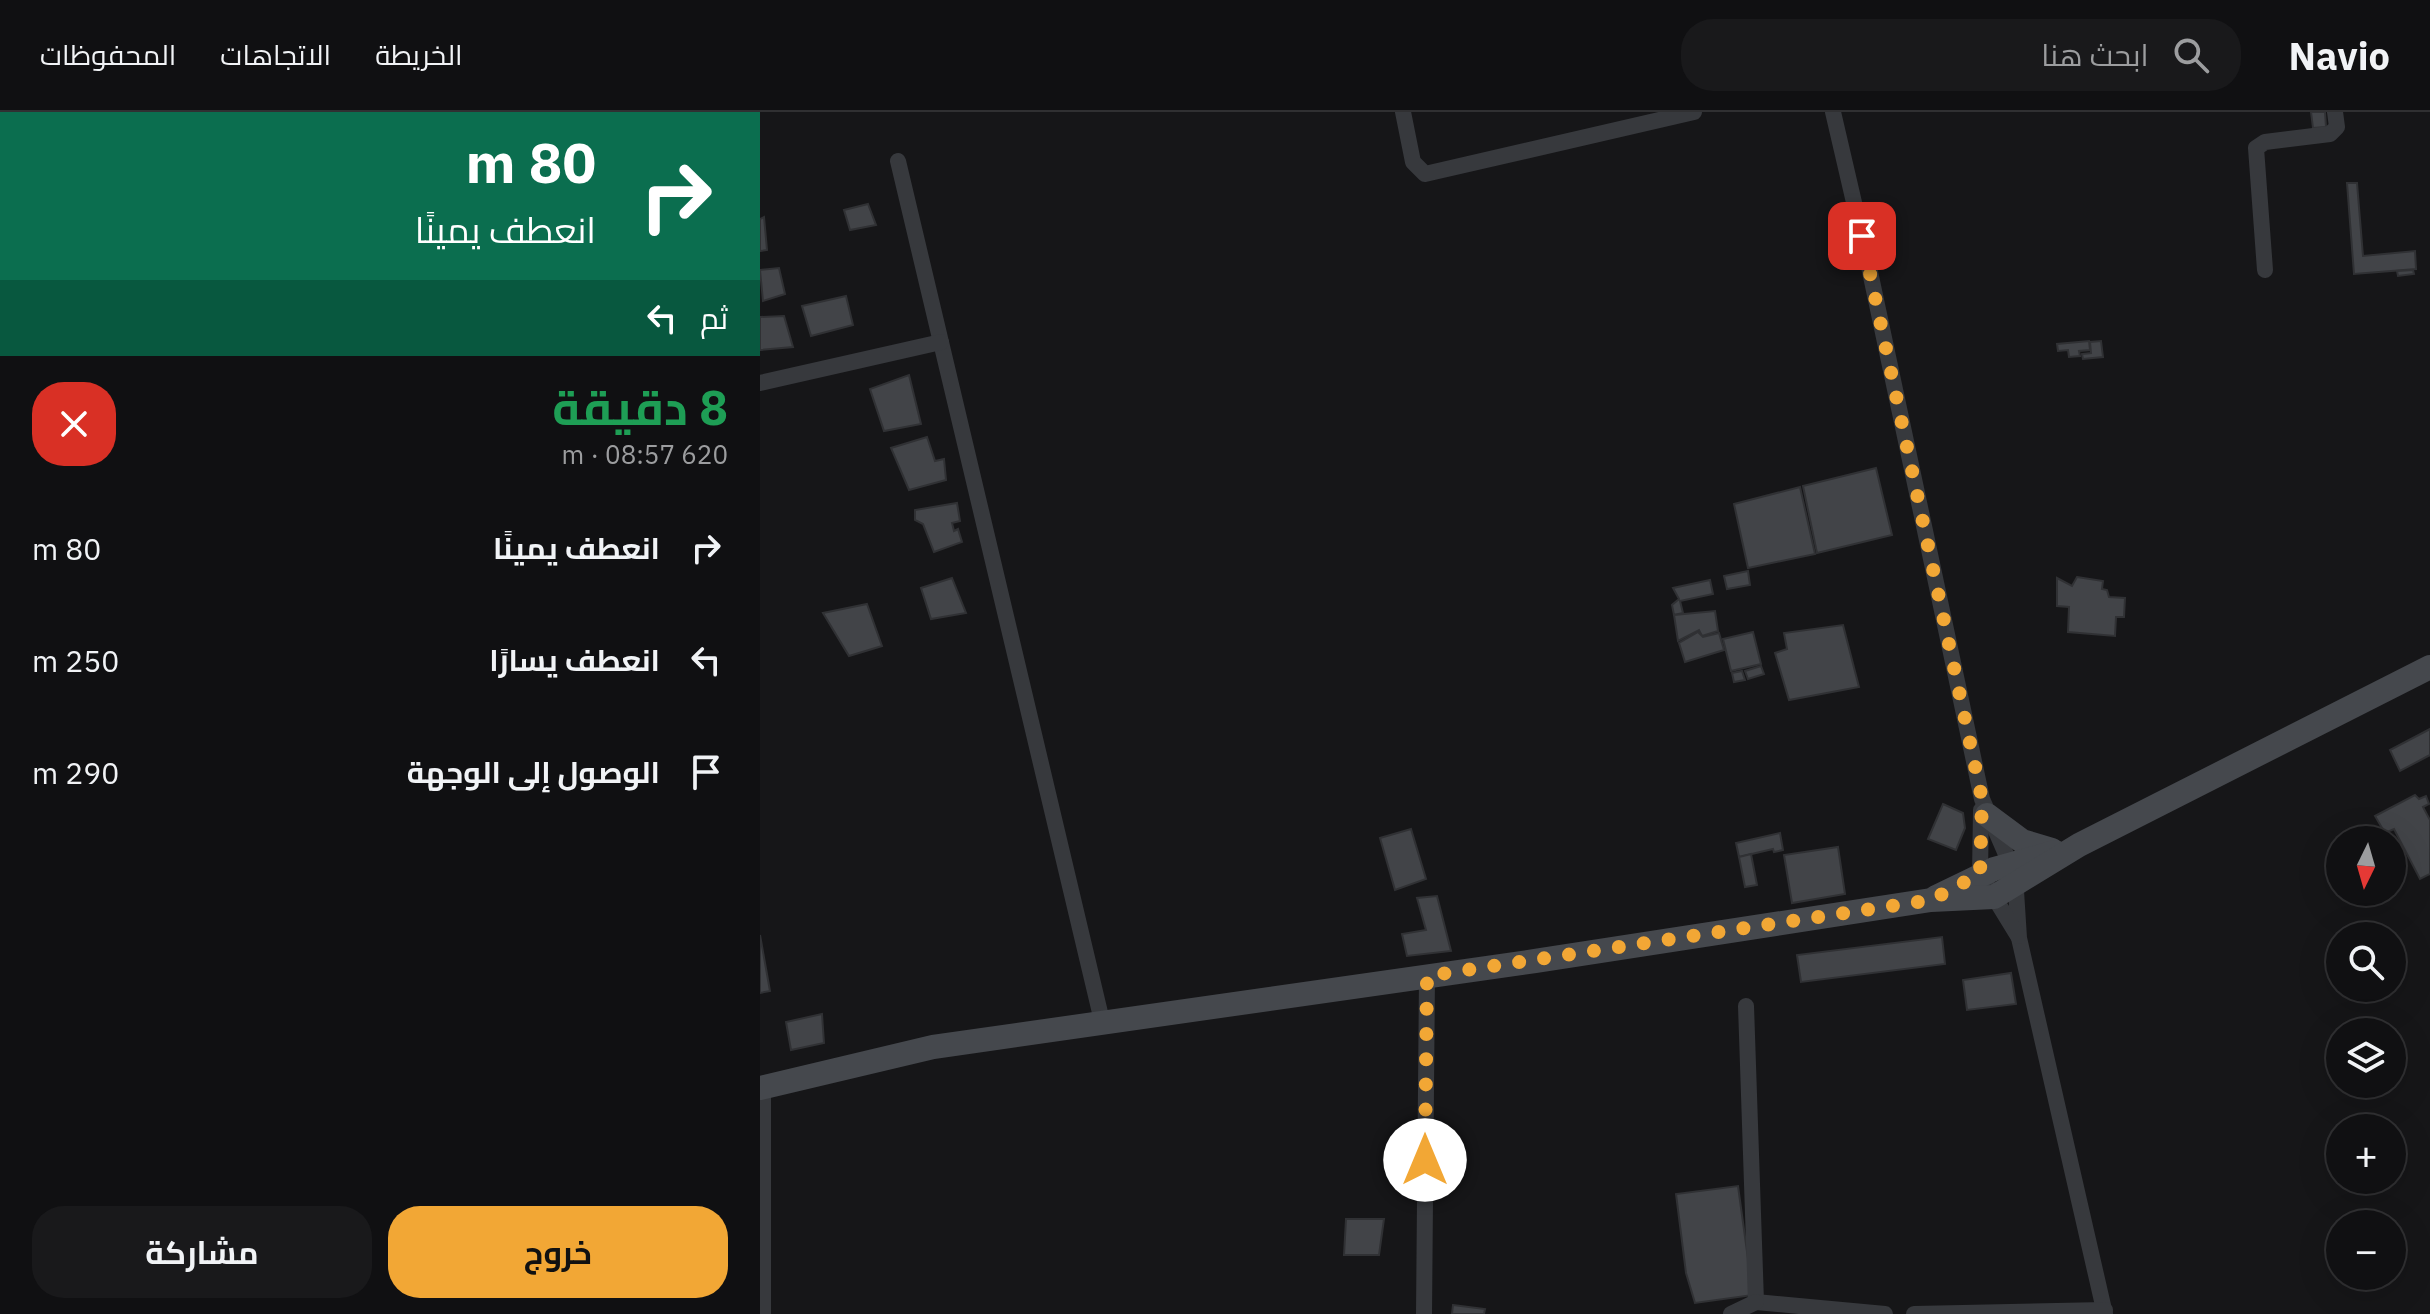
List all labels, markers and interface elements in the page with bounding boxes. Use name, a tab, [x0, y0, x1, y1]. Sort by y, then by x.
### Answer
search box	[1681, 19, 2241, 91]
text: Navio	[2289, 31, 2390, 80]
icon: search	[2169, 33, 2213, 77]
text: ابحث هنا	[2041, 35, 2149, 74]
text: المحفوظات	[40, 36, 176, 73]
text: الاتجاهات	[220, 36, 331, 73]
text: الخريطة	[375, 36, 463, 73]
text: 80 m	[466, 126, 596, 198]
icon: right	[624, 144, 728, 248]
pin	[1828, 202, 1896, 270]
text: انعطف يمينًا	[415, 206, 596, 253]
icon: arrive	[1840, 214, 1884, 258]
icon: left	[640, 296, 684, 340]
text: ثم	[700, 298, 728, 337]
text: 8 دقيقة	[552, 376, 728, 438]
button: close	[32, 382, 116, 466]
text: 620 m · 08:57	[562, 437, 728, 471]
icon: right	[684, 526, 728, 570]
text: انعطف يمينًا	[493, 528, 660, 567]
text: 80 m	[32, 529, 101, 568]
icon: left	[684, 638, 728, 682]
text: انعطف يسارًا	[489, 640, 660, 679]
text: 250 m	[32, 641, 119, 680]
icon: arrive	[684, 750, 728, 794]
text: الوصول إلى الوجهة	[407, 752, 660, 791]
text: 290 m	[32, 753, 119, 792]
north arrow	[2326, 826, 2406, 906]
map controls	[2326, 826, 2406, 1290]
button: search	[2326, 922, 2406, 1002]
button: layers	[2326, 1018, 2406, 1098]
button: +	[2326, 1114, 2406, 1194]
position arrow	[1383, 1118, 1467, 1202]
button: مشاركة	[32, 1206, 372, 1298]
button: خروج	[388, 1206, 728, 1298]
button: −	[2326, 1210, 2406, 1290]

